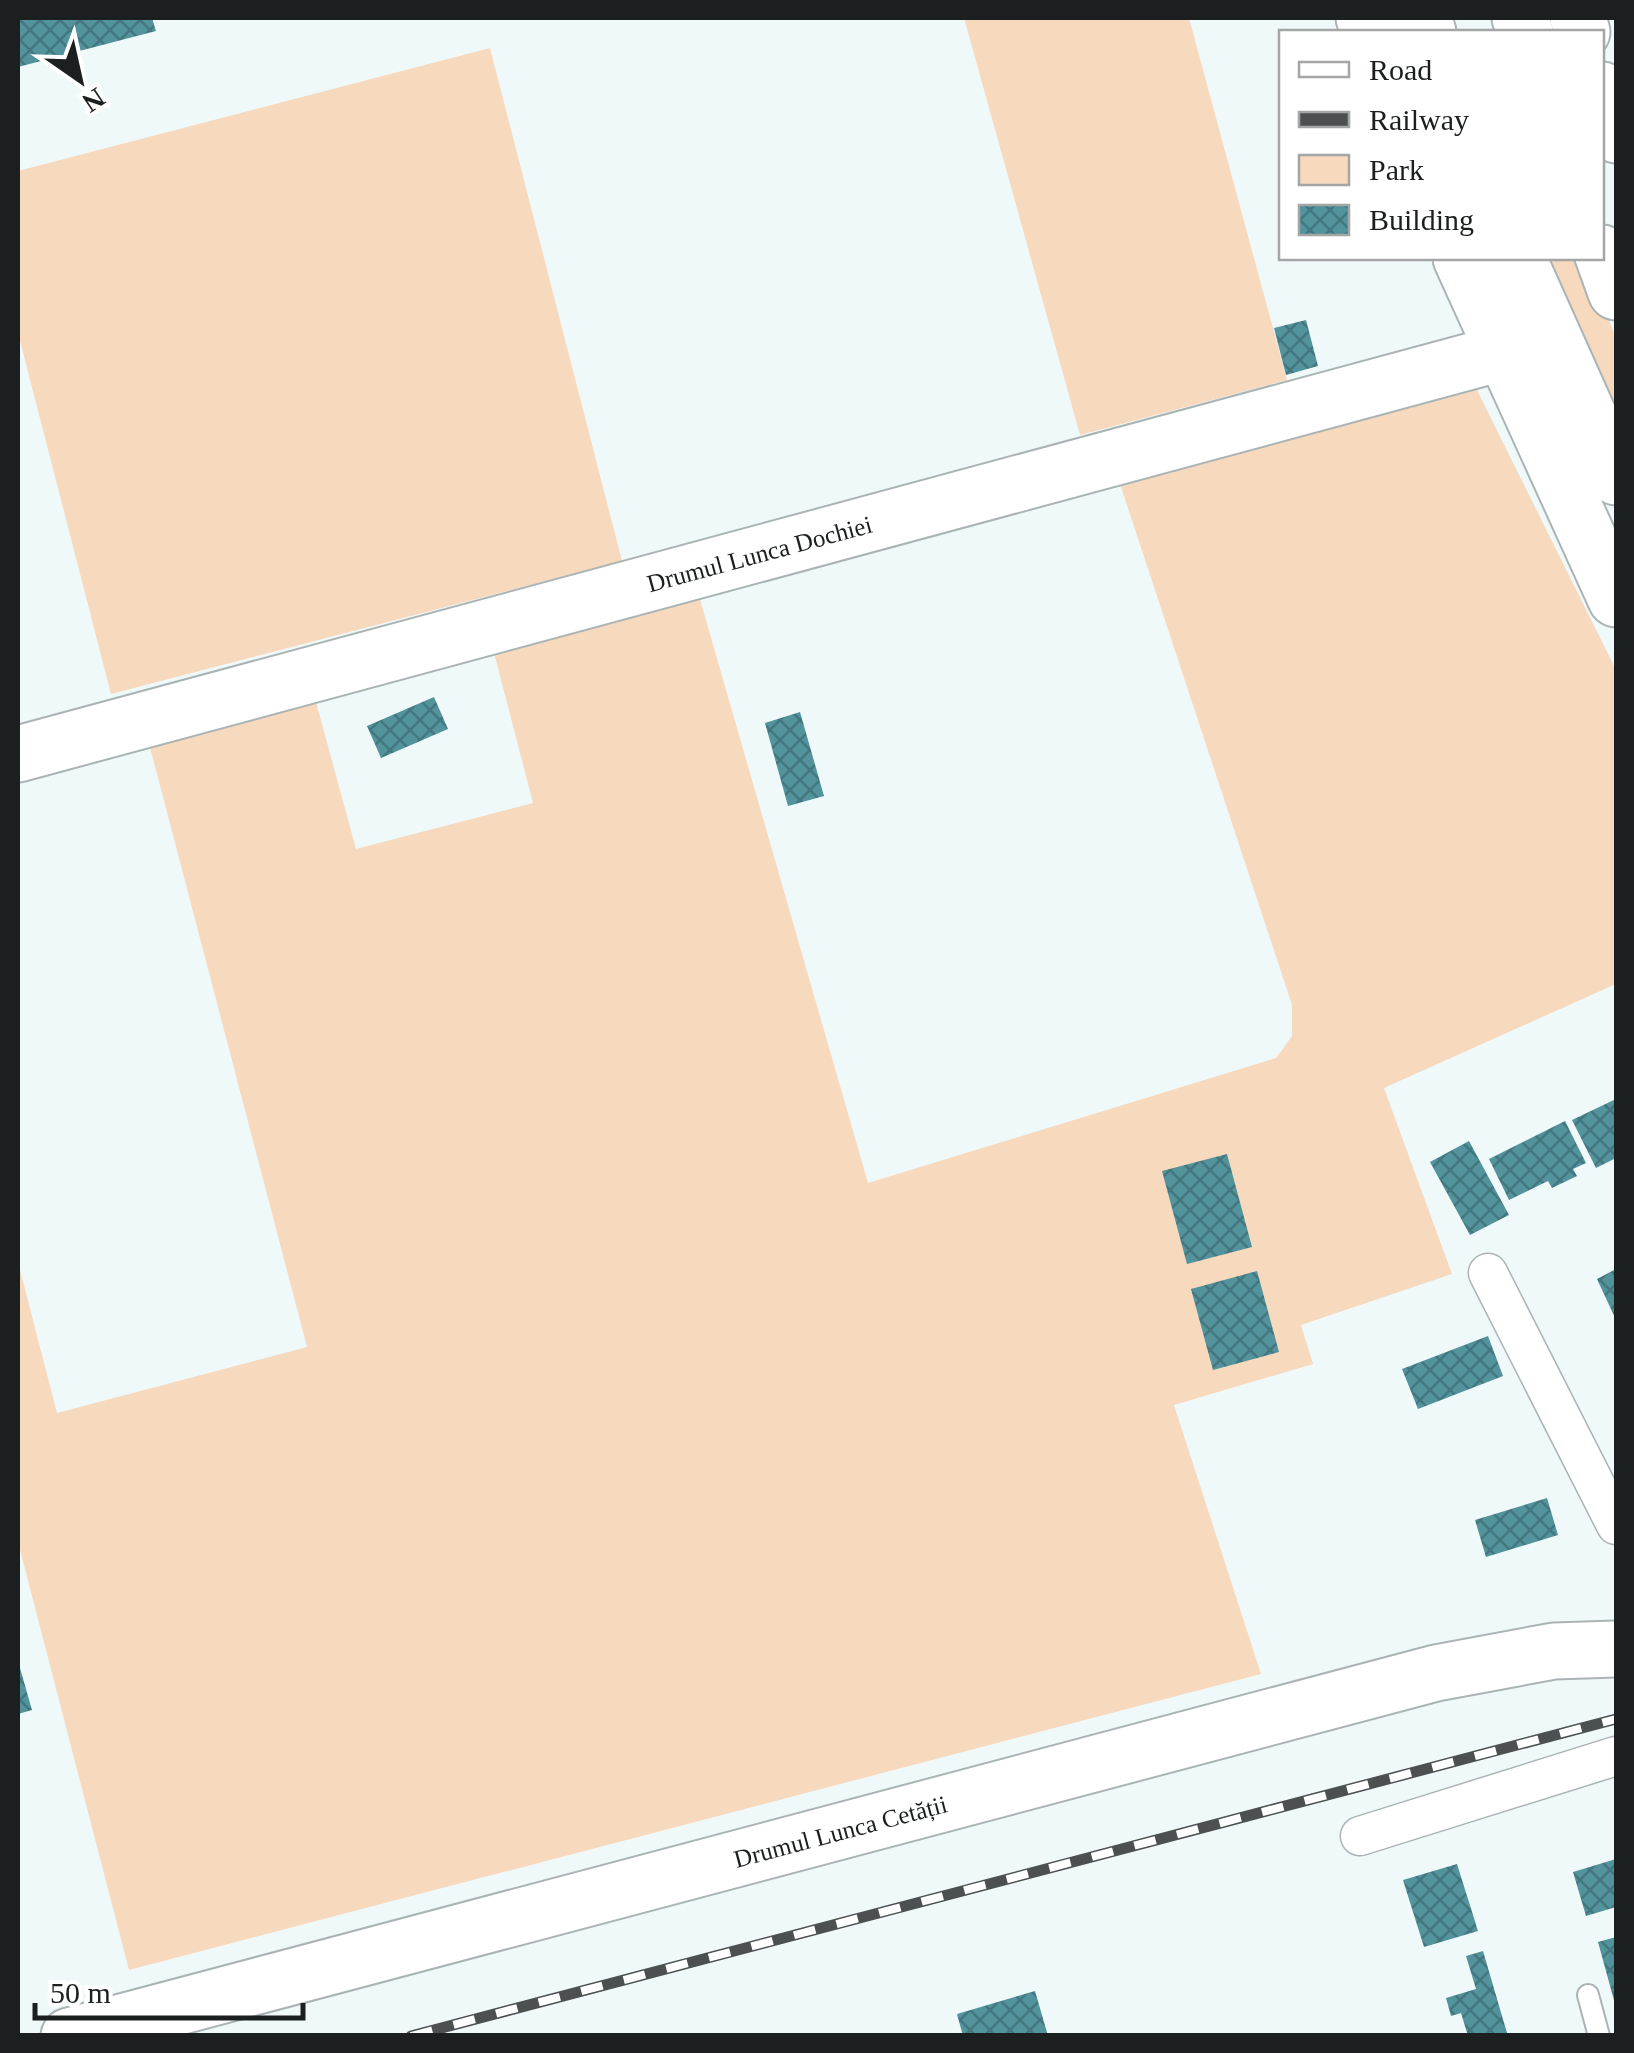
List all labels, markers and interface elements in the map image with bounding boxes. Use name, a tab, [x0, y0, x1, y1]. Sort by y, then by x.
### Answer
north arrow	[30, 30, 130, 130]
legend	[1279, 30, 1604, 260]
text: Road	[1369, 53, 1432, 86]
text: N	[77, 82, 111, 119]
text: Railway	[1369, 103, 1469, 136]
text: Park	[1369, 153, 1424, 186]
text: Building	[1369, 203, 1474, 236]
street label: Drumul Lunca Dochiei	[644, 510, 875, 597]
street label: Drumul Lunca Cetății	[731, 1790, 950, 1872]
scale bar	[35, 1958, 302, 2020]
text: 50 m	[50, 1976, 111, 2009]

